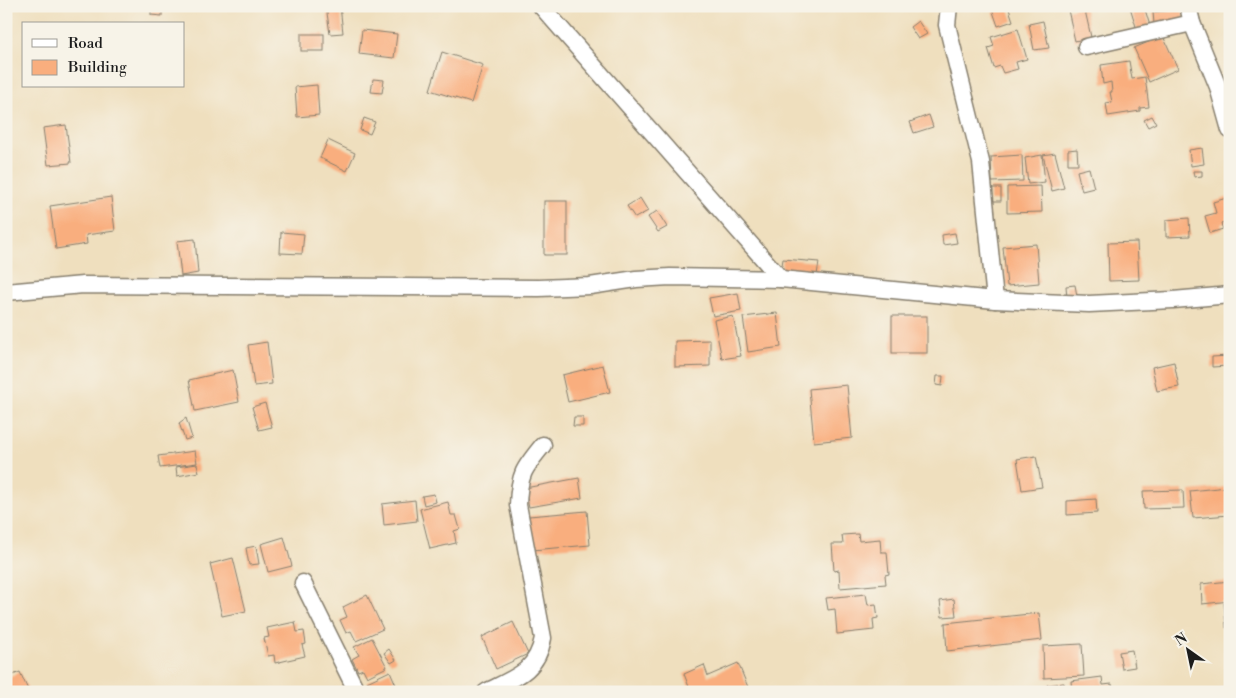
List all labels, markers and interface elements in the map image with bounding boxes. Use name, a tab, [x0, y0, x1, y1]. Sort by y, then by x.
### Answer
legend	[22, 22, 185, 88]
text: Road	[68, 34, 103, 53]
text: Building	[67, 58, 127, 77]
north arrow	[1164, 626, 1214, 676]
text: N	[1172, 629, 1191, 651]

